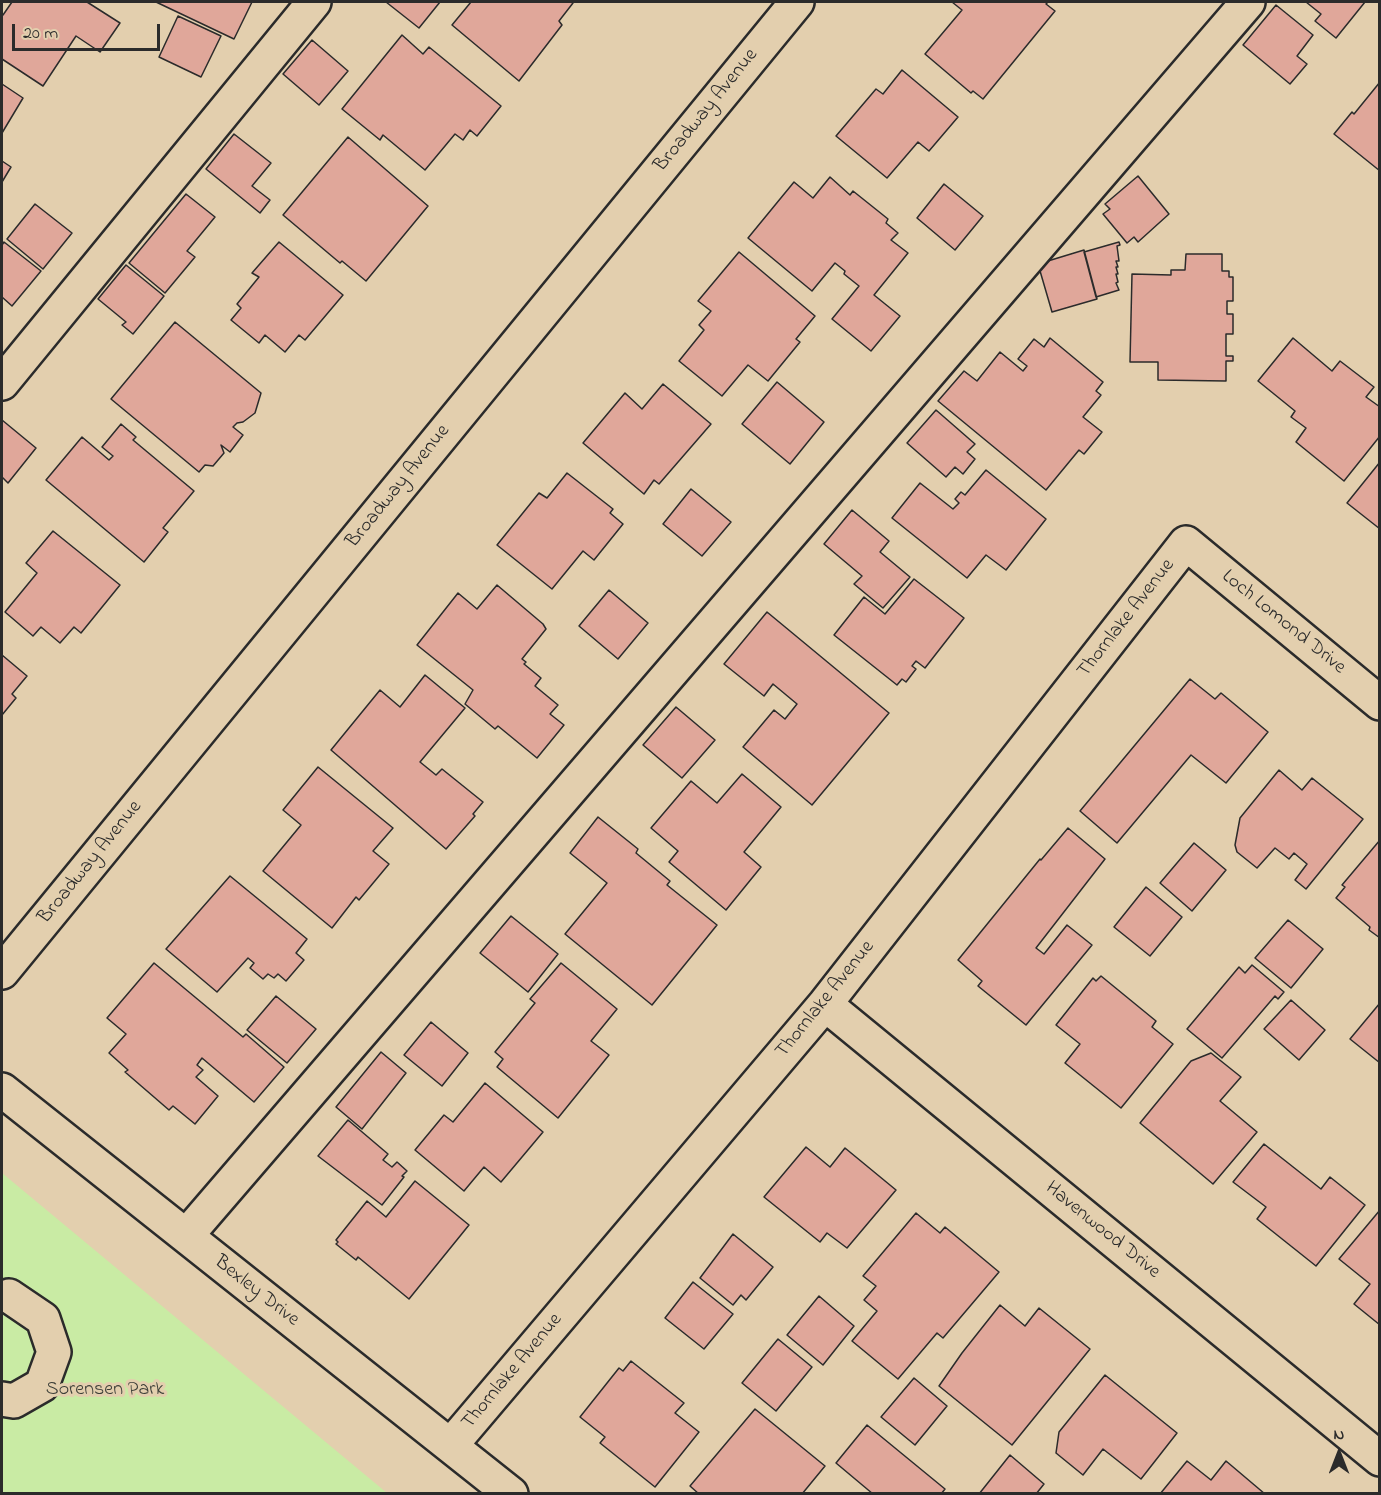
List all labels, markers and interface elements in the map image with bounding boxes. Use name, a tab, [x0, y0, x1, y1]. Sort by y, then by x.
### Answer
scale bar	[15, 12, 164, 50]
text: 20 m	[23, 21, 58, 47]
street label: Broadway Avenue	[650, 44, 764, 178]
street label: Broadway Avenue	[342, 420, 456, 554]
street label: Thornlake Avenue	[1073, 555, 1181, 683]
street label: Loch Lomond Drive	[1216, 566, 1350, 680]
street label: Broadway Avenue	[34, 796, 148, 930]
street label: Thornlake Avenue	[771, 936, 881, 1064]
street label: Havenwood Drive	[1040, 1177, 1164, 1285]
street label: Bexley Drive	[209, 1251, 303, 1333]
street label: Thornlake Avenue	[457, 1309, 569, 1435]
park label: Sorensen Park	[46, 1379, 164, 1403]
north arrow	[1309, 1423, 1369, 1483]
text: N	[1334, 1423, 1344, 1447]

